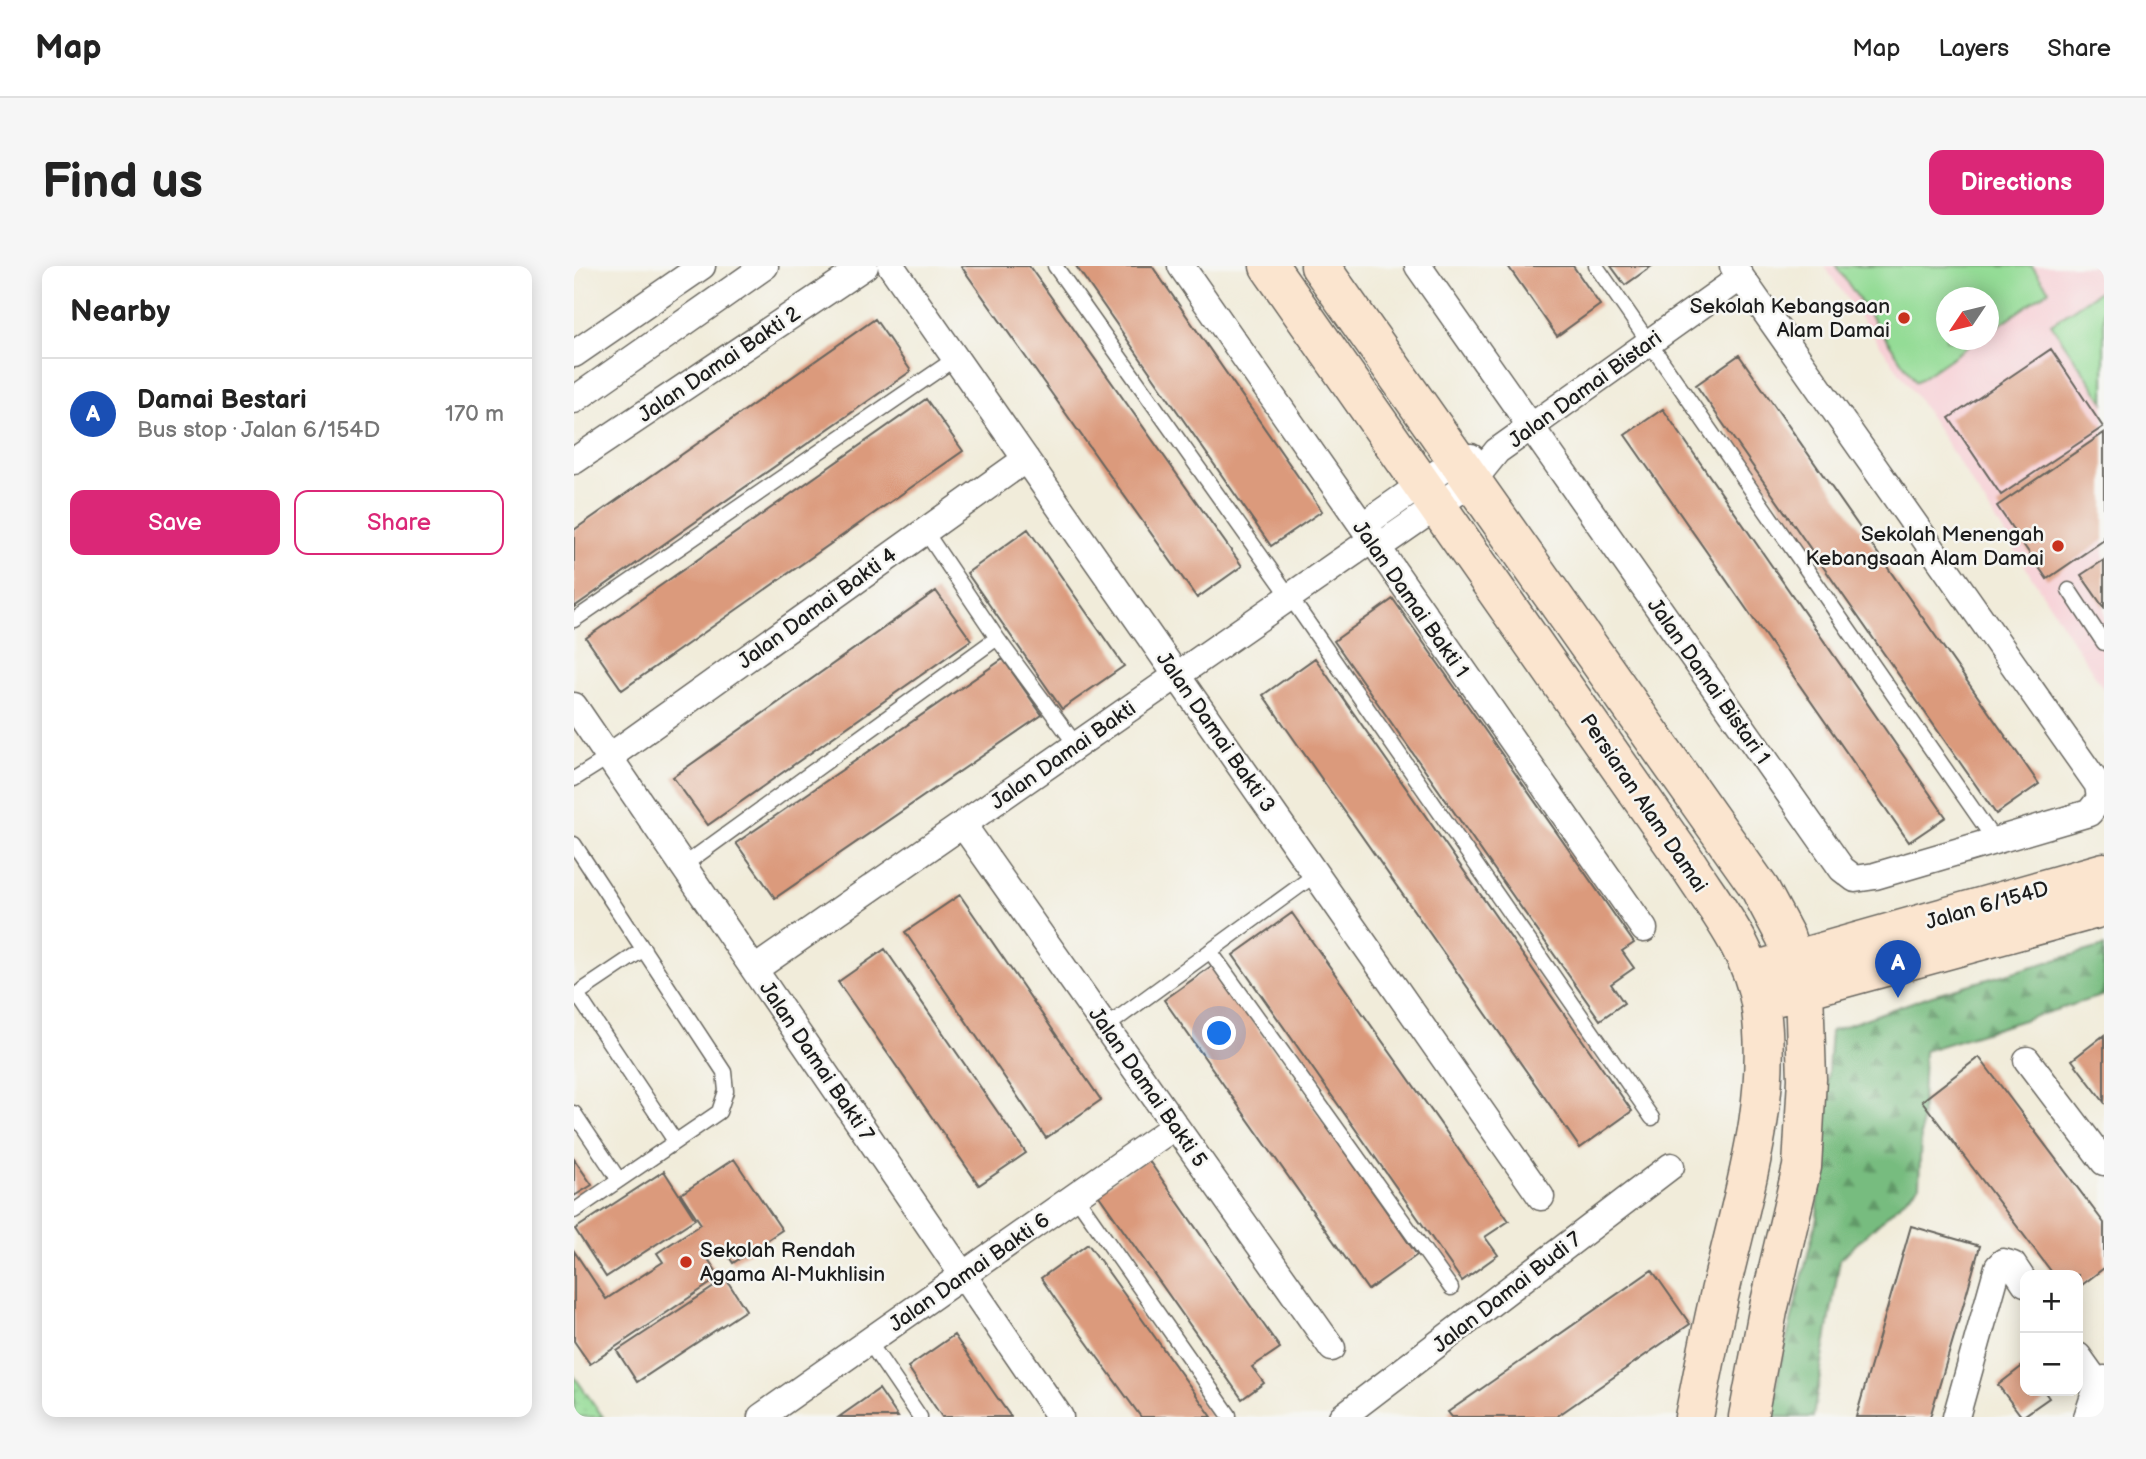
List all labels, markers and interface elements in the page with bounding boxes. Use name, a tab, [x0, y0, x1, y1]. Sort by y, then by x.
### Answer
text: Map	[35, 28, 101, 68]
text: Map	[1852, 34, 1900, 63]
text: Layers	[1938, 34, 2009, 63]
text: Share	[2047, 34, 2111, 63]
button: Directions	[1929, 150, 2104, 215]
text: Find us	[42, 153, 203, 212]
north arrow	[1936, 287, 1999, 350]
text: Nearby	[70, 294, 170, 330]
place label: Sekolah Kebangsaan Alam Damai	[1690, 294, 1890, 343]
street label: Jalan Damai Bakti 2	[634, 301, 805, 428]
marker: Sekolah Kebangsaan Alam Damai	[1896, 310, 1912, 326]
street label: Jalan Damai Bistari	[1504, 326, 1667, 453]
text: Damai Bestari	[137, 385, 307, 416]
text: A	[86, 400, 100, 428]
text: 170 m	[445, 400, 504, 428]
text: Bus stop · Jalan 6/154D	[137, 416, 380, 444]
button: Save	[70, 490, 280, 555]
button: Share	[294, 490, 504, 555]
street label: Jalan Damai Bakti 1	[1347, 516, 1474, 682]
place label: Sekolah Menengah Kebangsaan Alam Damai	[1806, 522, 2044, 571]
marker: Sekolah Menengah Kebangsaan Alam Damai	[2050, 538, 2066, 554]
street label: Jalan Damai Bakti 4	[733, 542, 902, 674]
street label: Jalan Damai Bistari 1	[1642, 594, 1775, 769]
street label: Jalan Damai Bakti 3	[1151, 647, 1280, 817]
street label: Jalan Damai Bakti	[986, 696, 1141, 815]
street label: Persiaran Alam Damai	[1575, 709, 1713, 897]
street label: Jalan 6/154D	[1923, 876, 2052, 935]
pin: A	[1875, 940, 1921, 998]
street label: Jalan Damai Bakti 7	[754, 977, 880, 1146]
street label: Jalan Damai Bakti 5	[1083, 1003, 1212, 1172]
your location	[1202, 1016, 1236, 1050]
street label: Jalan Damai Bakti 6	[884, 1208, 1054, 1337]
street label: Jalan Damai Budi 7	[1428, 1226, 1587, 1358]
place label: Sekolah Rendah Agama Al-Mukhlisin	[700, 1238, 885, 1287]
marker: Sekolah Rendah Agama Al-Mukhlisin	[678, 1254, 694, 1270]
map controls	[2020, 1270, 2083, 1396]
button: +	[2020, 1270, 2083, 1333]
button: −	[2020, 1333, 2083, 1396]

